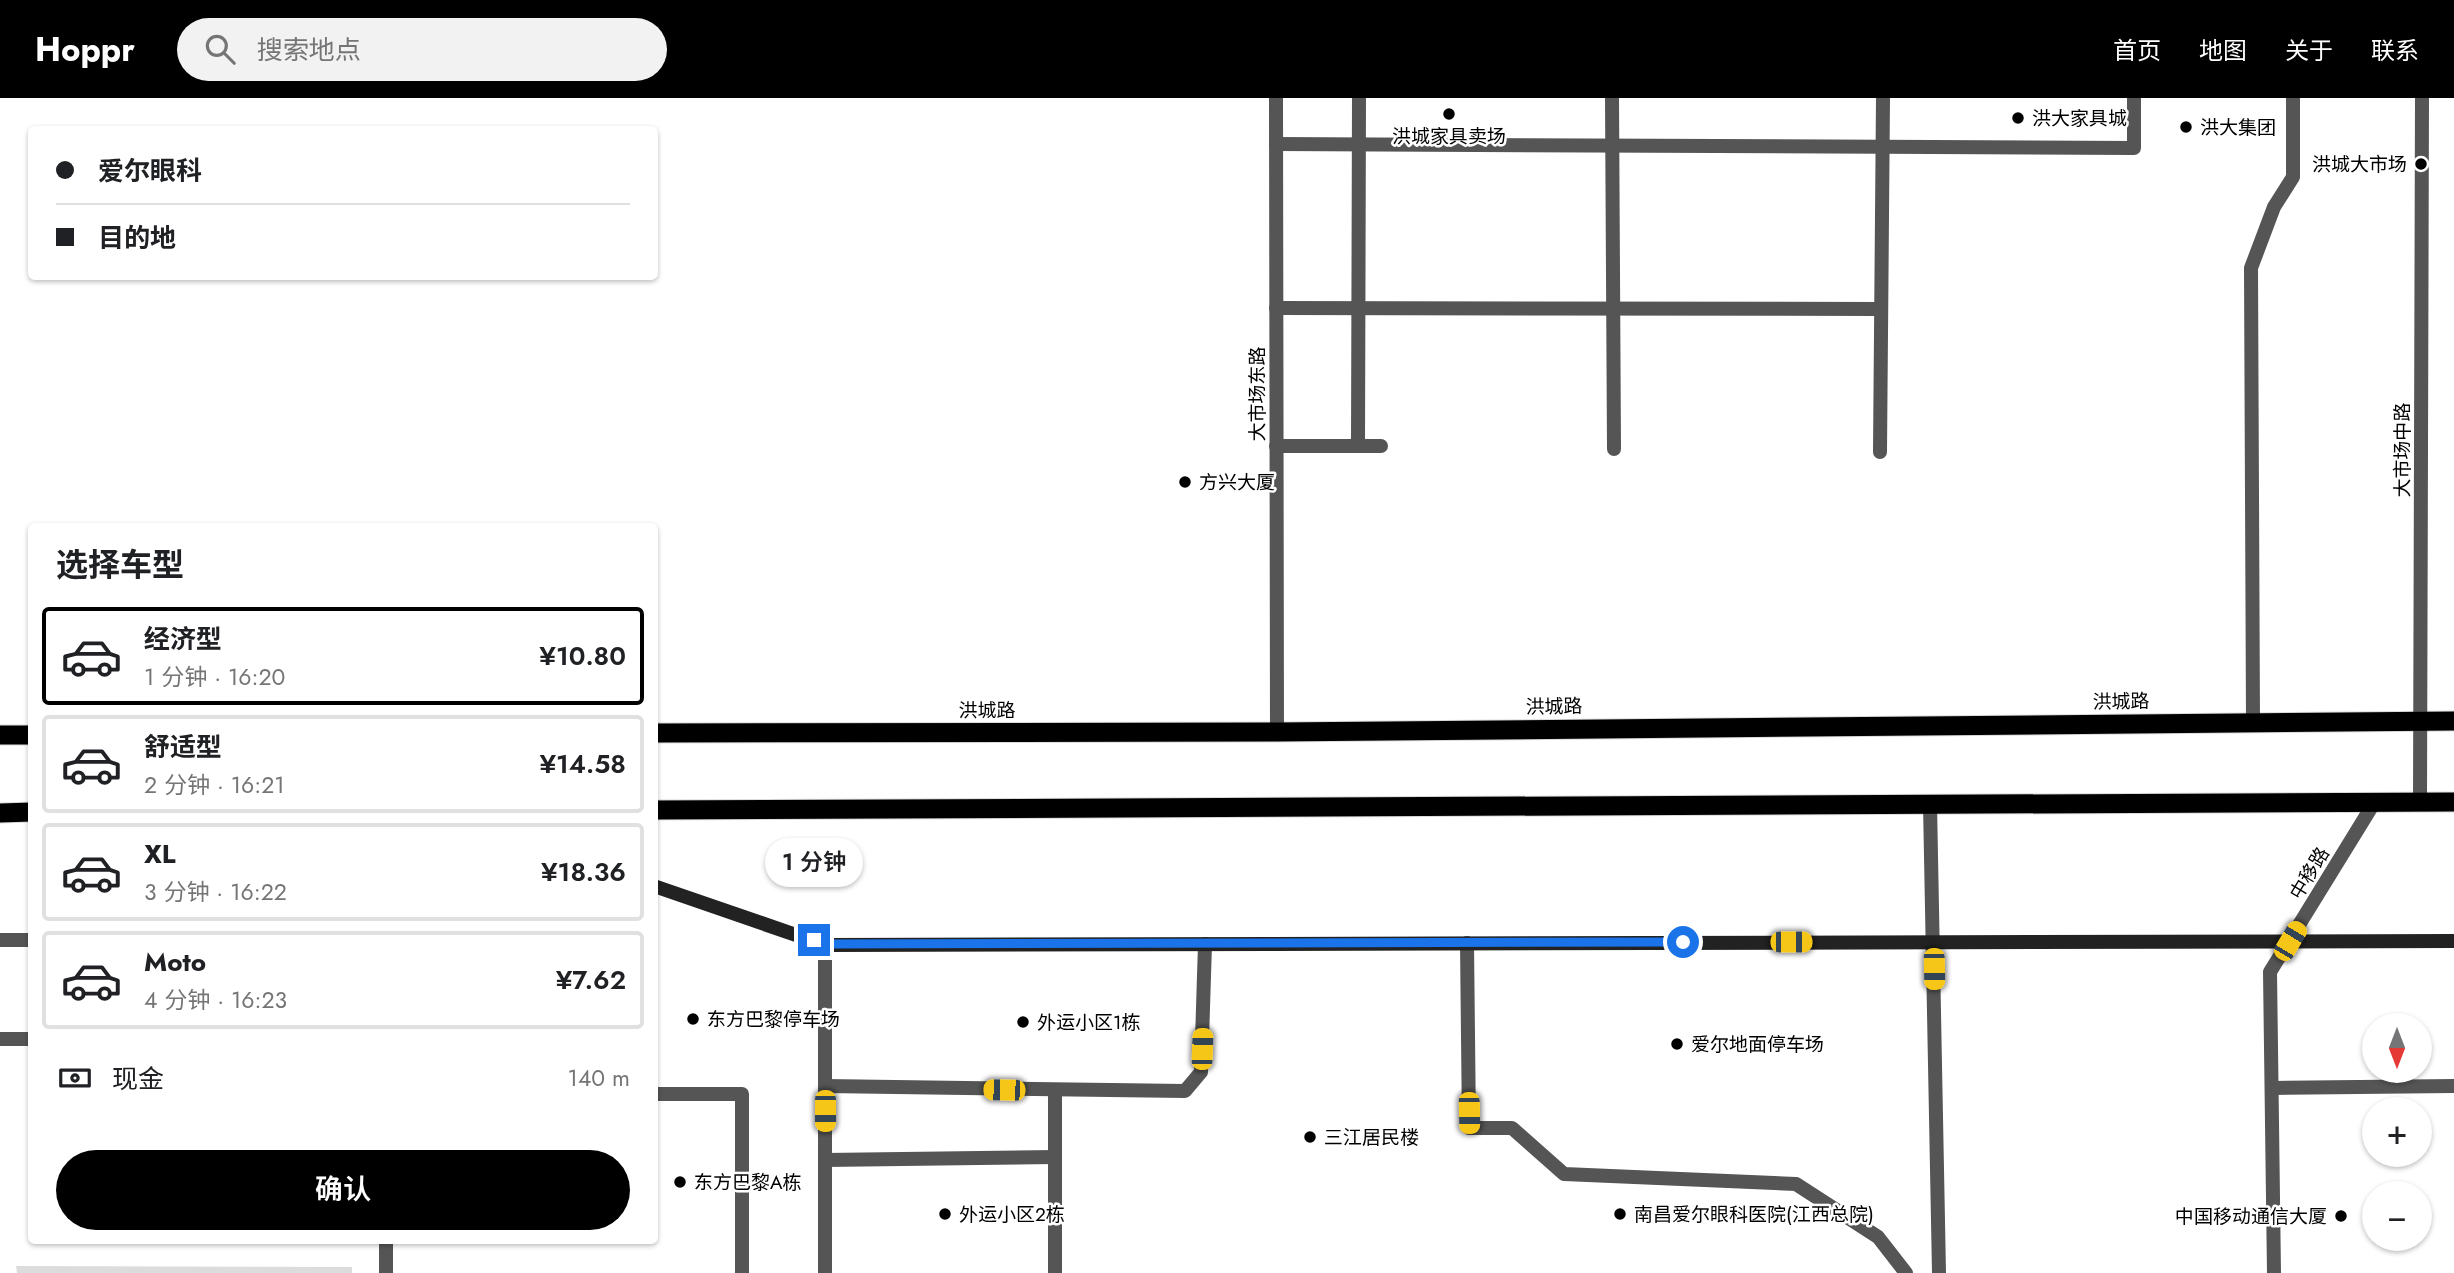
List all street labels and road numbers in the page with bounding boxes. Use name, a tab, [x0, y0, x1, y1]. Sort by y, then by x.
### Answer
street label: 大市场东路	[1244, 346, 1271, 442]
street label: 大市场中路	[2389, 402, 2416, 498]
street label: 洪城路	[2092, 688, 2150, 715]
street label: 洪城路	[1525, 693, 1583, 720]
street label: 洪城路	[958, 697, 1016, 724]
street label: 中移路	[2283, 842, 2336, 905]

